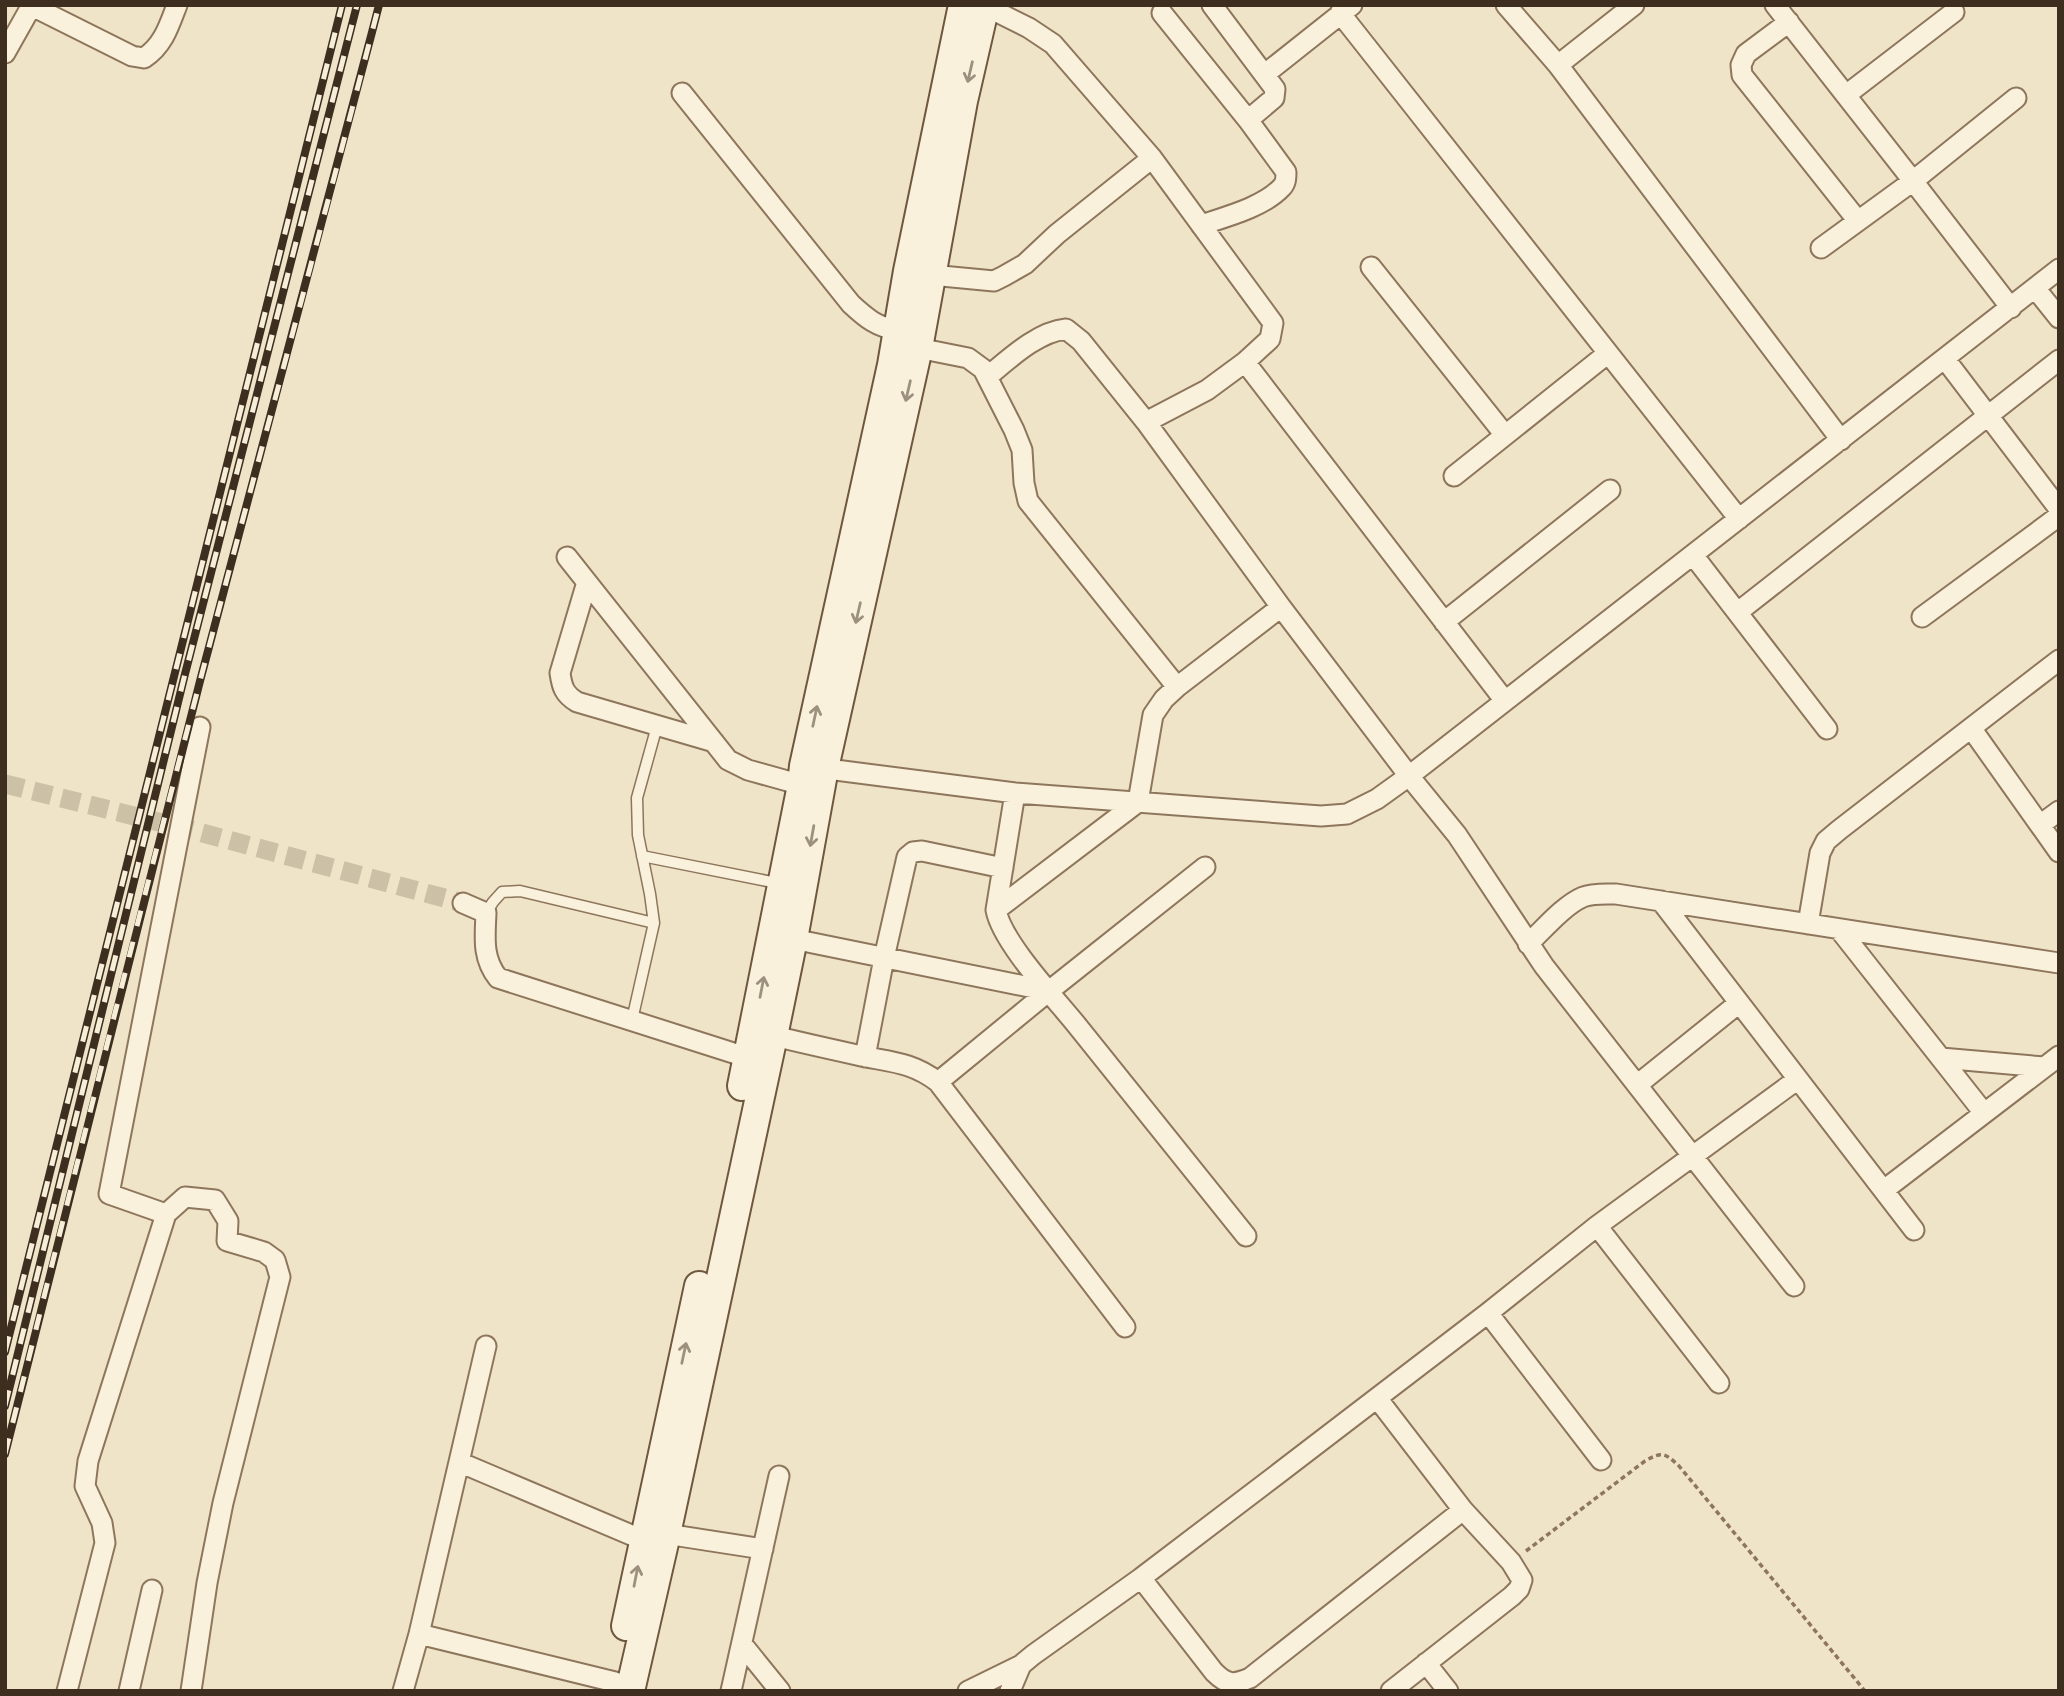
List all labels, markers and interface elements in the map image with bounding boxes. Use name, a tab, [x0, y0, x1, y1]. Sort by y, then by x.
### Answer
one-way arrow	[963, 60, 976, 83]
one-way arrow	[901, 379, 914, 402]
one-way arrow	[851, 601, 865, 624]
one-way arrow	[809, 705, 822, 728]
one-way arrow	[805, 824, 818, 847]
one-way arrow	[756, 976, 770, 999]
one-way arrow	[678, 1342, 691, 1365]
one-way arrow	[630, 1565, 644, 1588]

